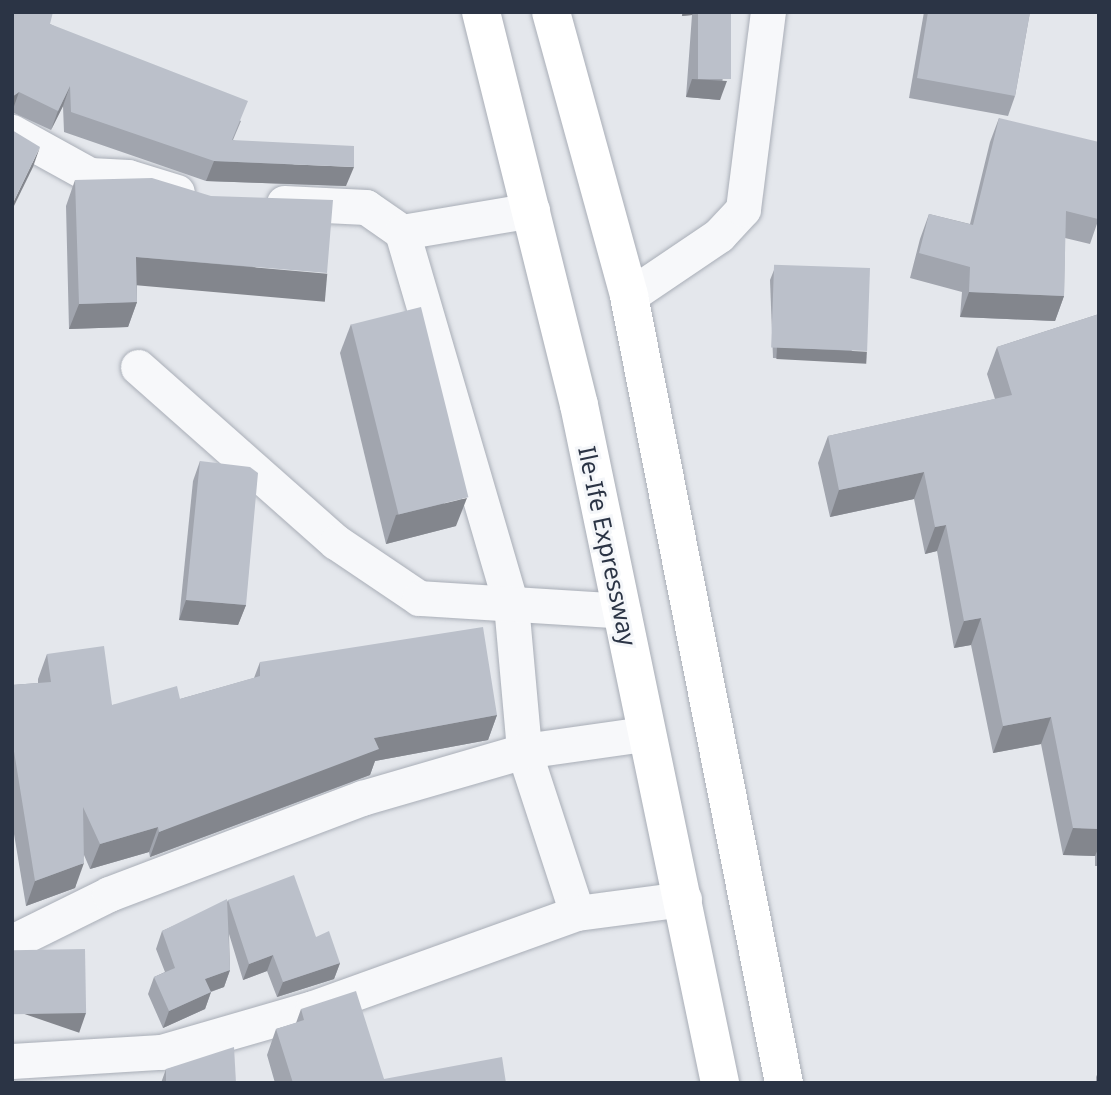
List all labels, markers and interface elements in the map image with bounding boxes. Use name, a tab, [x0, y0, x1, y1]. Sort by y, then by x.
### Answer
street label: Ile-Ife Expressway	[573, 444, 643, 648]

